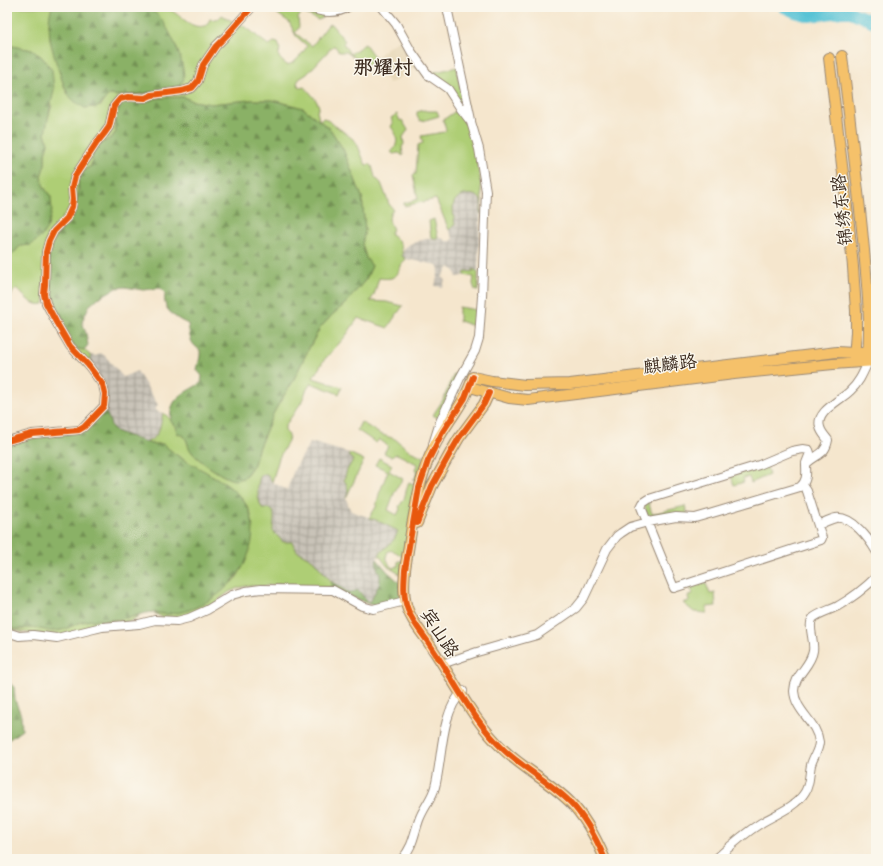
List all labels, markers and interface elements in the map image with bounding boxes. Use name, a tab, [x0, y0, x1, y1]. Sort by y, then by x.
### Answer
district label: 那耀村	[353, 55, 413, 84]
street label: 锦绣东路	[827, 173, 861, 247]
street label: 麒麟路	[642, 350, 699, 382]
street label: 宾山路	[413, 604, 464, 664]

